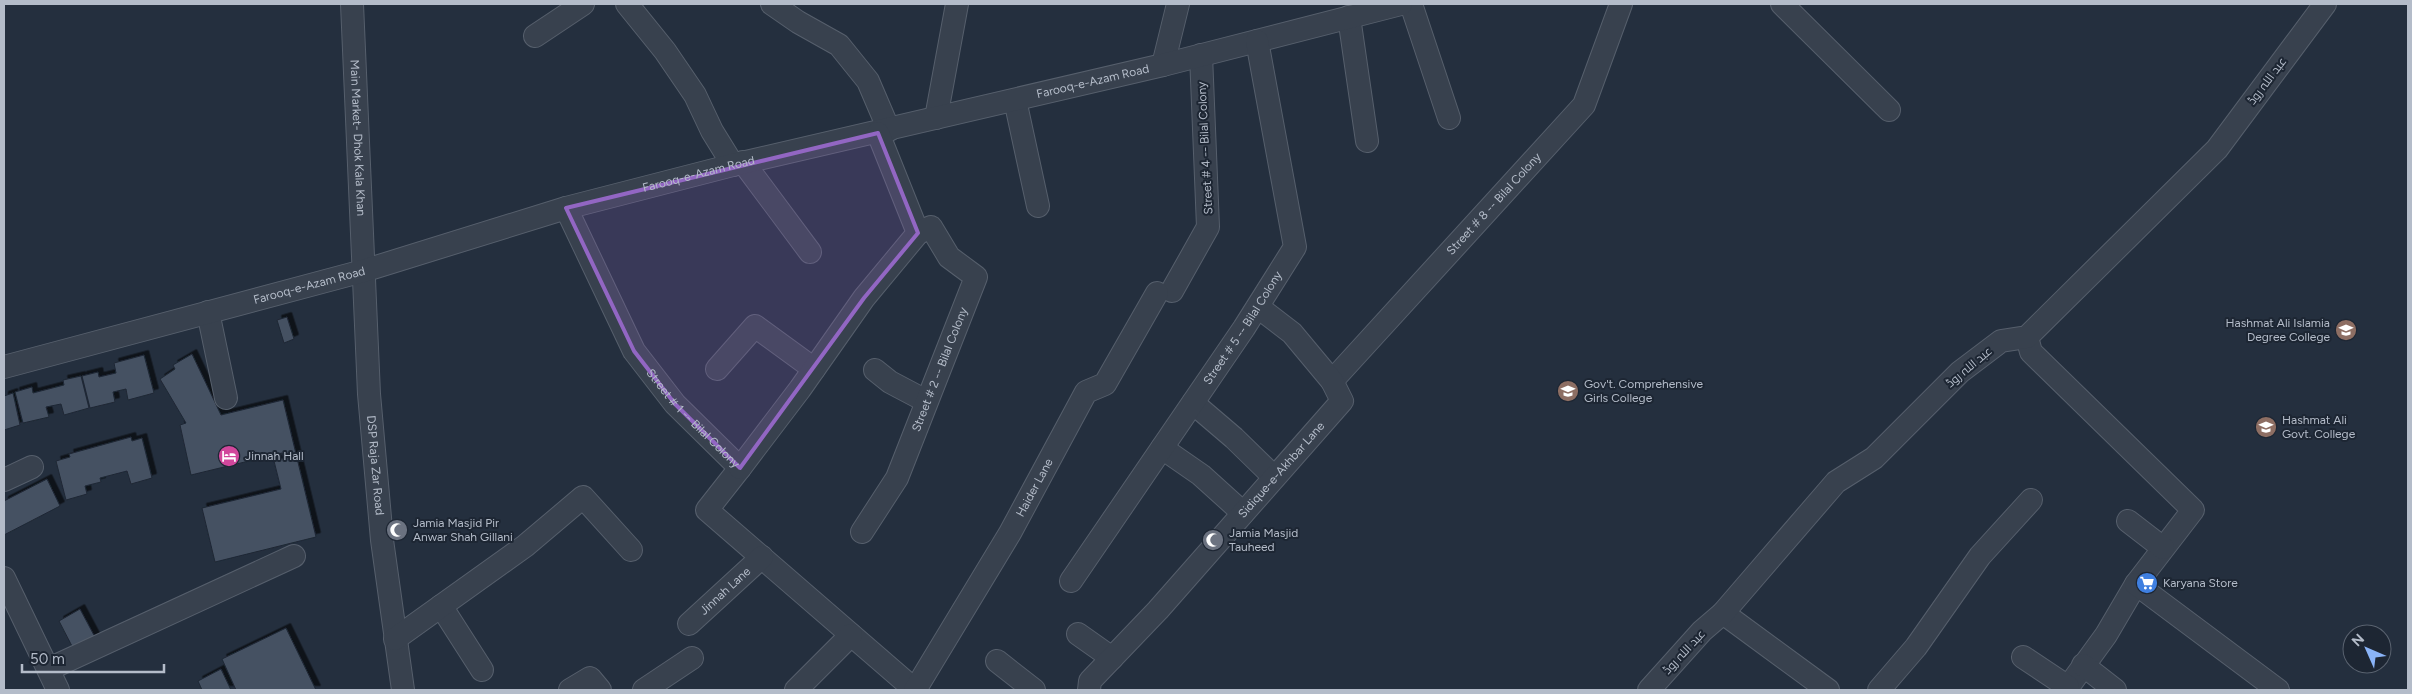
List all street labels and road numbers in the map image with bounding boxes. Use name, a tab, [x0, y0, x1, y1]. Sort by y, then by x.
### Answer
street label: عبد اللہ روڈ	[2245, 55, 2289, 107]
street label: Main Market- Dhok Kala Khan	[347, 59, 368, 217]
street label: Farooq-e-Azam Road	[1035, 61, 1150, 101]
street label: Street # 4 -- Bilal Colony	[1194, 81, 1215, 215]
street label: Street # 8 -- Bilal Colony	[1444, 149, 1544, 258]
street label: Farooq-e-Azam Road	[641, 153, 756, 195]
street label: Farooq-e-Azam Road	[252, 264, 367, 307]
street label: Street # 5 -- Bilal Colony	[1200, 268, 1285, 387]
street label: Street # 2 -- Bilal Colony	[909, 305, 971, 434]
street label: عبد اللہ روڈ	[1943, 344, 1995, 390]
street label: Street # 1 -- Bilal Colony	[643, 366, 743, 471]
street label: DSP Raja Zar Road	[364, 415, 387, 516]
street label: Sidique-e-Akhbar Lane	[1235, 419, 1328, 521]
street label: Haider Lane	[1013, 456, 1056, 519]
street label: Jinnah Lane	[697, 564, 754, 618]
street label: عبد اللہ روڈ	[1660, 627, 1708, 677]

